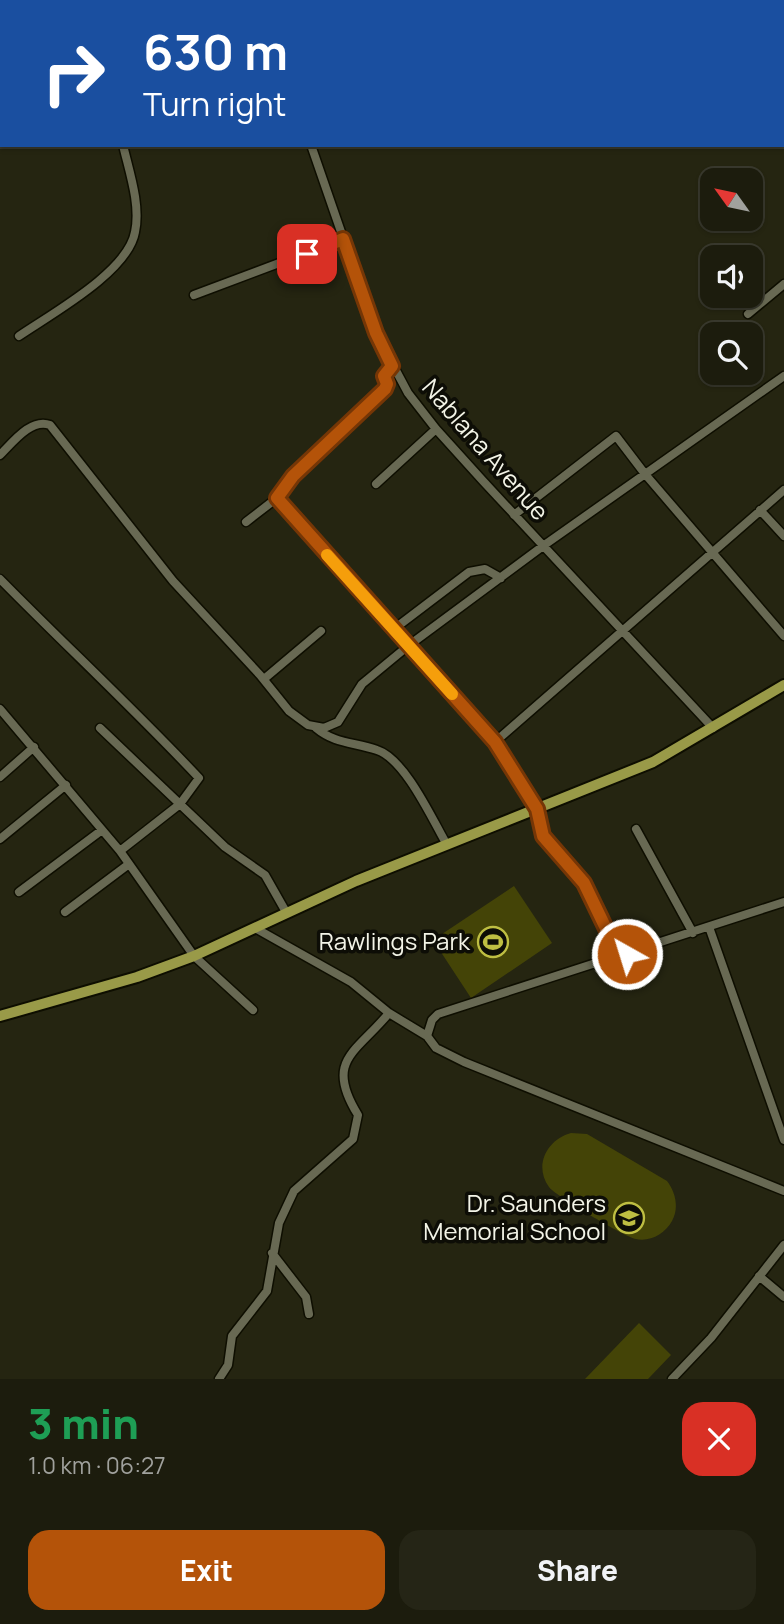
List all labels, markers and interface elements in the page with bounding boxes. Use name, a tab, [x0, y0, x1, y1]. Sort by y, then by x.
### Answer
text: 630 m	[143, 18, 288, 85]
icon: right	[28, 28, 119, 119]
text: Turn right	[143, 82, 286, 126]
north arrow	[700, 168, 763, 231]
map controls	[700, 168, 763, 385]
pin	[277, 224, 337, 284]
icon: arrive	[288, 235, 326, 273]
button: sound	[700, 245, 763, 308]
button: search	[700, 322, 763, 385]
street label: Nablana Avenue	[415, 371, 557, 527]
position arrow	[590, 917, 664, 991]
place label: Rawlings Park	[319, 924, 471, 957]
sports icon: Rawlings Park	[476, 925, 510, 959]
place label: Dr. Saunders Memorial School	[423, 1186, 606, 1247]
school or university icon: Dr. Saunders Memorial School	[612, 1201, 646, 1235]
text: 3 min	[28, 1394, 139, 1452]
button: close	[682, 1402, 756, 1476]
text: 1.0 km · 06:27	[28, 1449, 166, 1481]
button: Exit	[28, 1530, 385, 1610]
button: Share	[399, 1530, 756, 1610]

